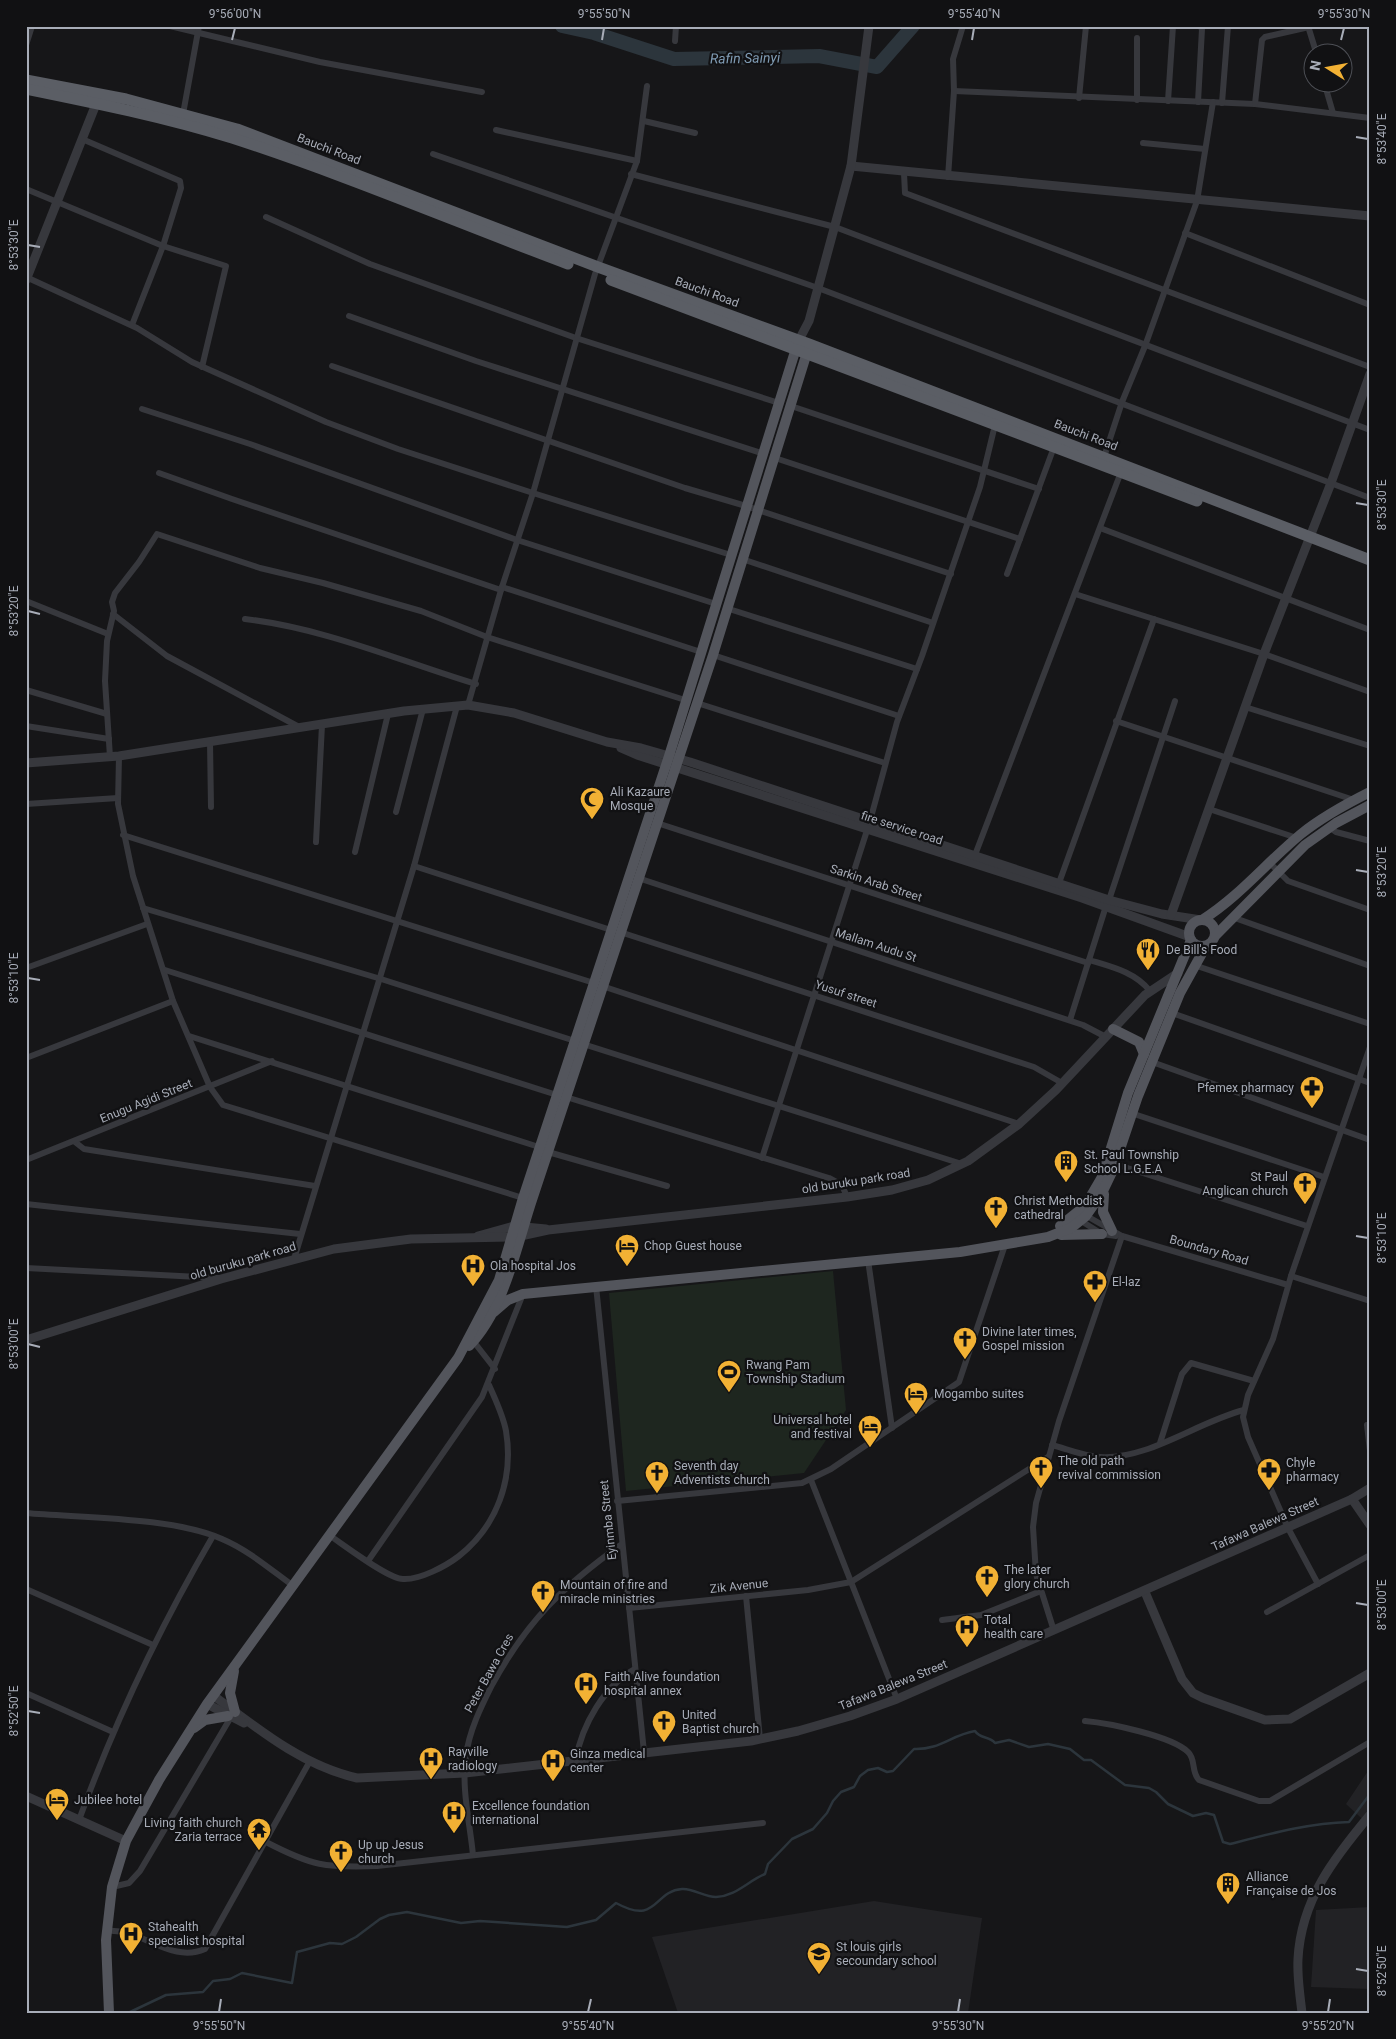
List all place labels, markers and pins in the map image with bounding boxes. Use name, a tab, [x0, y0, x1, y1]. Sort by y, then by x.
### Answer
place label: Ali Kazaure Mosque	[610, 785, 670, 813]
mosque icon: Ali Kazaure Mosque	[579, 786, 605, 820]
restaurant icon: De Bill's Food	[1135, 937, 1161, 971]
place label: De Bill's Food	[1166, 943, 1237, 957]
pharmacy icon: Pfemex pharmacy	[1299, 1075, 1325, 1109]
place label: Pfemex pharmacy	[1197, 1081, 1294, 1095]
place label: St. Paul Township School L.G.E.A	[1084, 1148, 1179, 1176]
building icon: St. Paul Township School L.G.E.A	[1053, 1149, 1079, 1183]
place label: St Paul Anglican church	[1202, 1170, 1288, 1198]
church icon: St Paul Anglican church	[1292, 1171, 1318, 1205]
place label: Christ Methodist cathedral	[1014, 1194, 1103, 1222]
church icon: Christ Methodist cathedral	[983, 1195, 1009, 1229]
hotel icon: Chop Guest house	[614, 1233, 640, 1267]
place label: Chop Guest house	[644, 1239, 742, 1253]
hospital icon: Ola hospital Jos	[460, 1253, 486, 1287]
place label: Ola hospital Jos	[490, 1259, 576, 1273]
pharmacy icon: El-laz	[1082, 1269, 1108, 1303]
place label: El-laz	[1112, 1275, 1141, 1289]
place label: Divine later times, Gospel mission	[982, 1325, 1077, 1353]
church icon: Divine later times, Gospel mission	[952, 1326, 978, 1360]
place label: Rwang Pam Township Stadium	[746, 1358, 845, 1386]
sports icon: Rwang Pam Township Stadium	[716, 1359, 742, 1393]
hotel icon: Mogambo suites	[903, 1381, 929, 1415]
place label: Mogambo suites	[934, 1387, 1024, 1401]
place label: Universal hotel and festival	[773, 1413, 852, 1441]
hotel icon: Universal hotel and festival	[857, 1414, 883, 1448]
place label: The old path revival commission	[1058, 1454, 1161, 1482]
church icon: The old path revival commission	[1028, 1455, 1054, 1489]
place label: Chyle pharmacy	[1286, 1456, 1339, 1484]
pharmacy icon: Chyle pharmacy	[1256, 1457, 1282, 1491]
place label: Seventh day Adventists church	[674, 1459, 770, 1487]
church icon: Seventh day Adventists church	[644, 1460, 670, 1494]
place label: The later glory church	[1004, 1563, 1070, 1591]
church icon: The later glory church	[974, 1564, 1000, 1598]
place label: Mountain of fire and miracle ministries	[560, 1578, 667, 1606]
church icon: Mountain of fire and miracle ministries	[530, 1579, 556, 1613]
place label: Total health care	[984, 1613, 1043, 1641]
hospital icon: Total health care	[954, 1614, 980, 1648]
place label: Faith Alive foundation hospital annex	[604, 1670, 720, 1698]
hospital icon: Faith Alive foundation hospital annex	[573, 1671, 599, 1705]
place label: United Baptist church	[682, 1708, 759, 1736]
church icon: United Baptist church	[651, 1709, 677, 1743]
place label: Rayville radiology	[448, 1745, 497, 1773]
hospital icon: Rayville radiology	[418, 1746, 444, 1780]
place label: Ginza medical center	[570, 1747, 645, 1775]
hospital icon: Ginza medical center	[540, 1748, 566, 1782]
hotel icon: Jubilee hotel	[44, 1787, 70, 1821]
place label: Jubilee hotel	[74, 1793, 142, 1807]
place label: Excellence foundation international	[472, 1799, 590, 1827]
hospital icon: Excellence foundation international	[441, 1800, 467, 1834]
place label: Living faith church Zaria terrace	[144, 1816, 242, 1844]
temple icon: Living faith church Zaria terrace	[246, 1817, 272, 1851]
place label: Up up Jesus church	[358, 1838, 424, 1866]
church icon: Up up Jesus church	[328, 1839, 354, 1873]
place label: Alliance Française de Jos	[1246, 1870, 1337, 1898]
building icon: Alliance Française de Jos	[1215, 1871, 1241, 1905]
place label: Stahealth specialist hospital	[148, 1920, 245, 1948]
hospital icon: Stahealth specialist hospital	[118, 1921, 144, 1955]
place label: St louis girls secoundary school	[836, 1940, 937, 1968]
school or university icon: St louis girls secoundary school	[806, 1941, 832, 1975]

